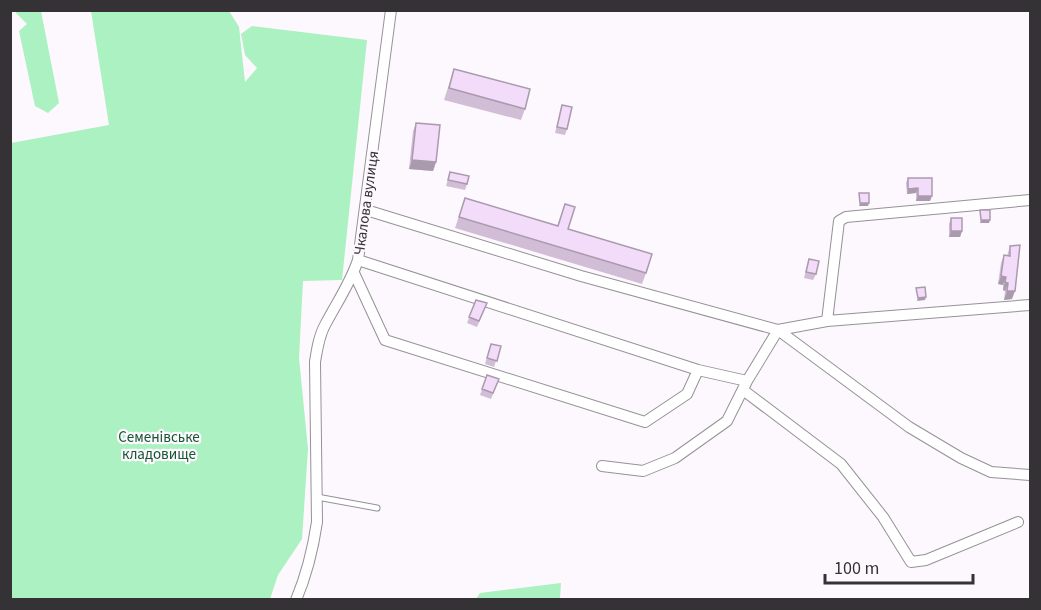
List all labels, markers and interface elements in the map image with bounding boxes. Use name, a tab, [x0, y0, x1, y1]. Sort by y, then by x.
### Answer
street label: Чкалова вулиця	[349, 150, 384, 257]
park label: Семенівське кладовище	[118, 427, 200, 465]
scale bar	[825, 547, 974, 585]
text: 100 m	[834, 556, 879, 581]

